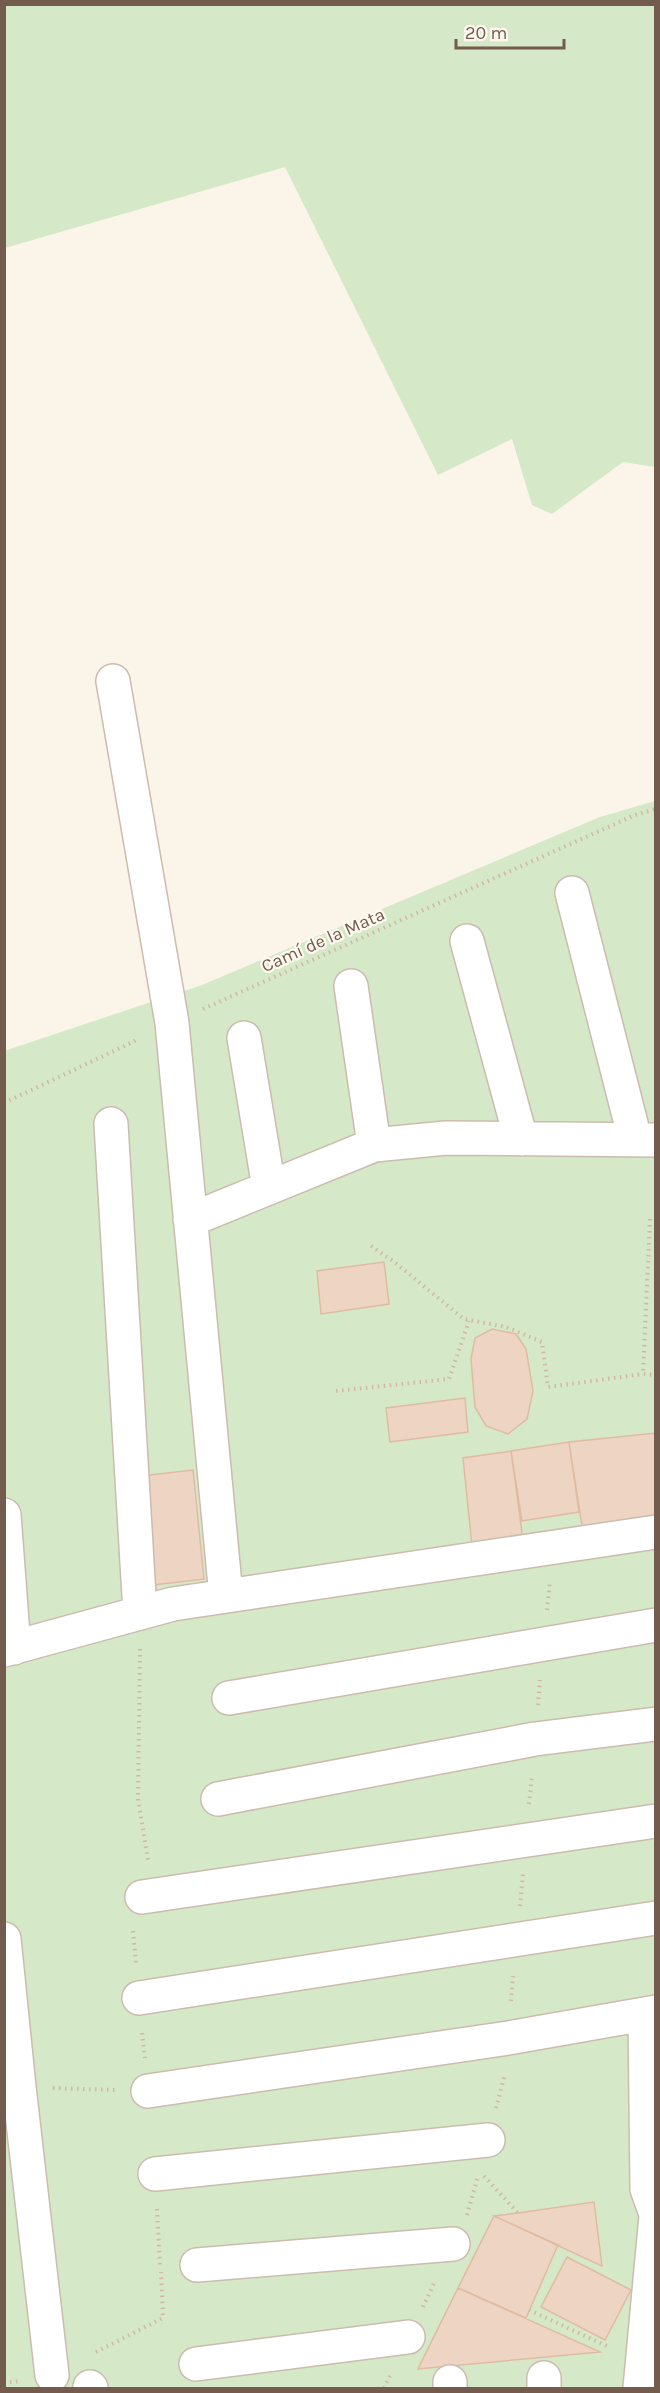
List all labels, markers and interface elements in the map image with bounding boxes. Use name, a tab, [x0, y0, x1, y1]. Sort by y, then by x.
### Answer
scale bar	[456, 12, 564, 50]
text: 20 m	[465, 22, 507, 44]
street label: Camí de la Mata	[258, 903, 388, 977]

